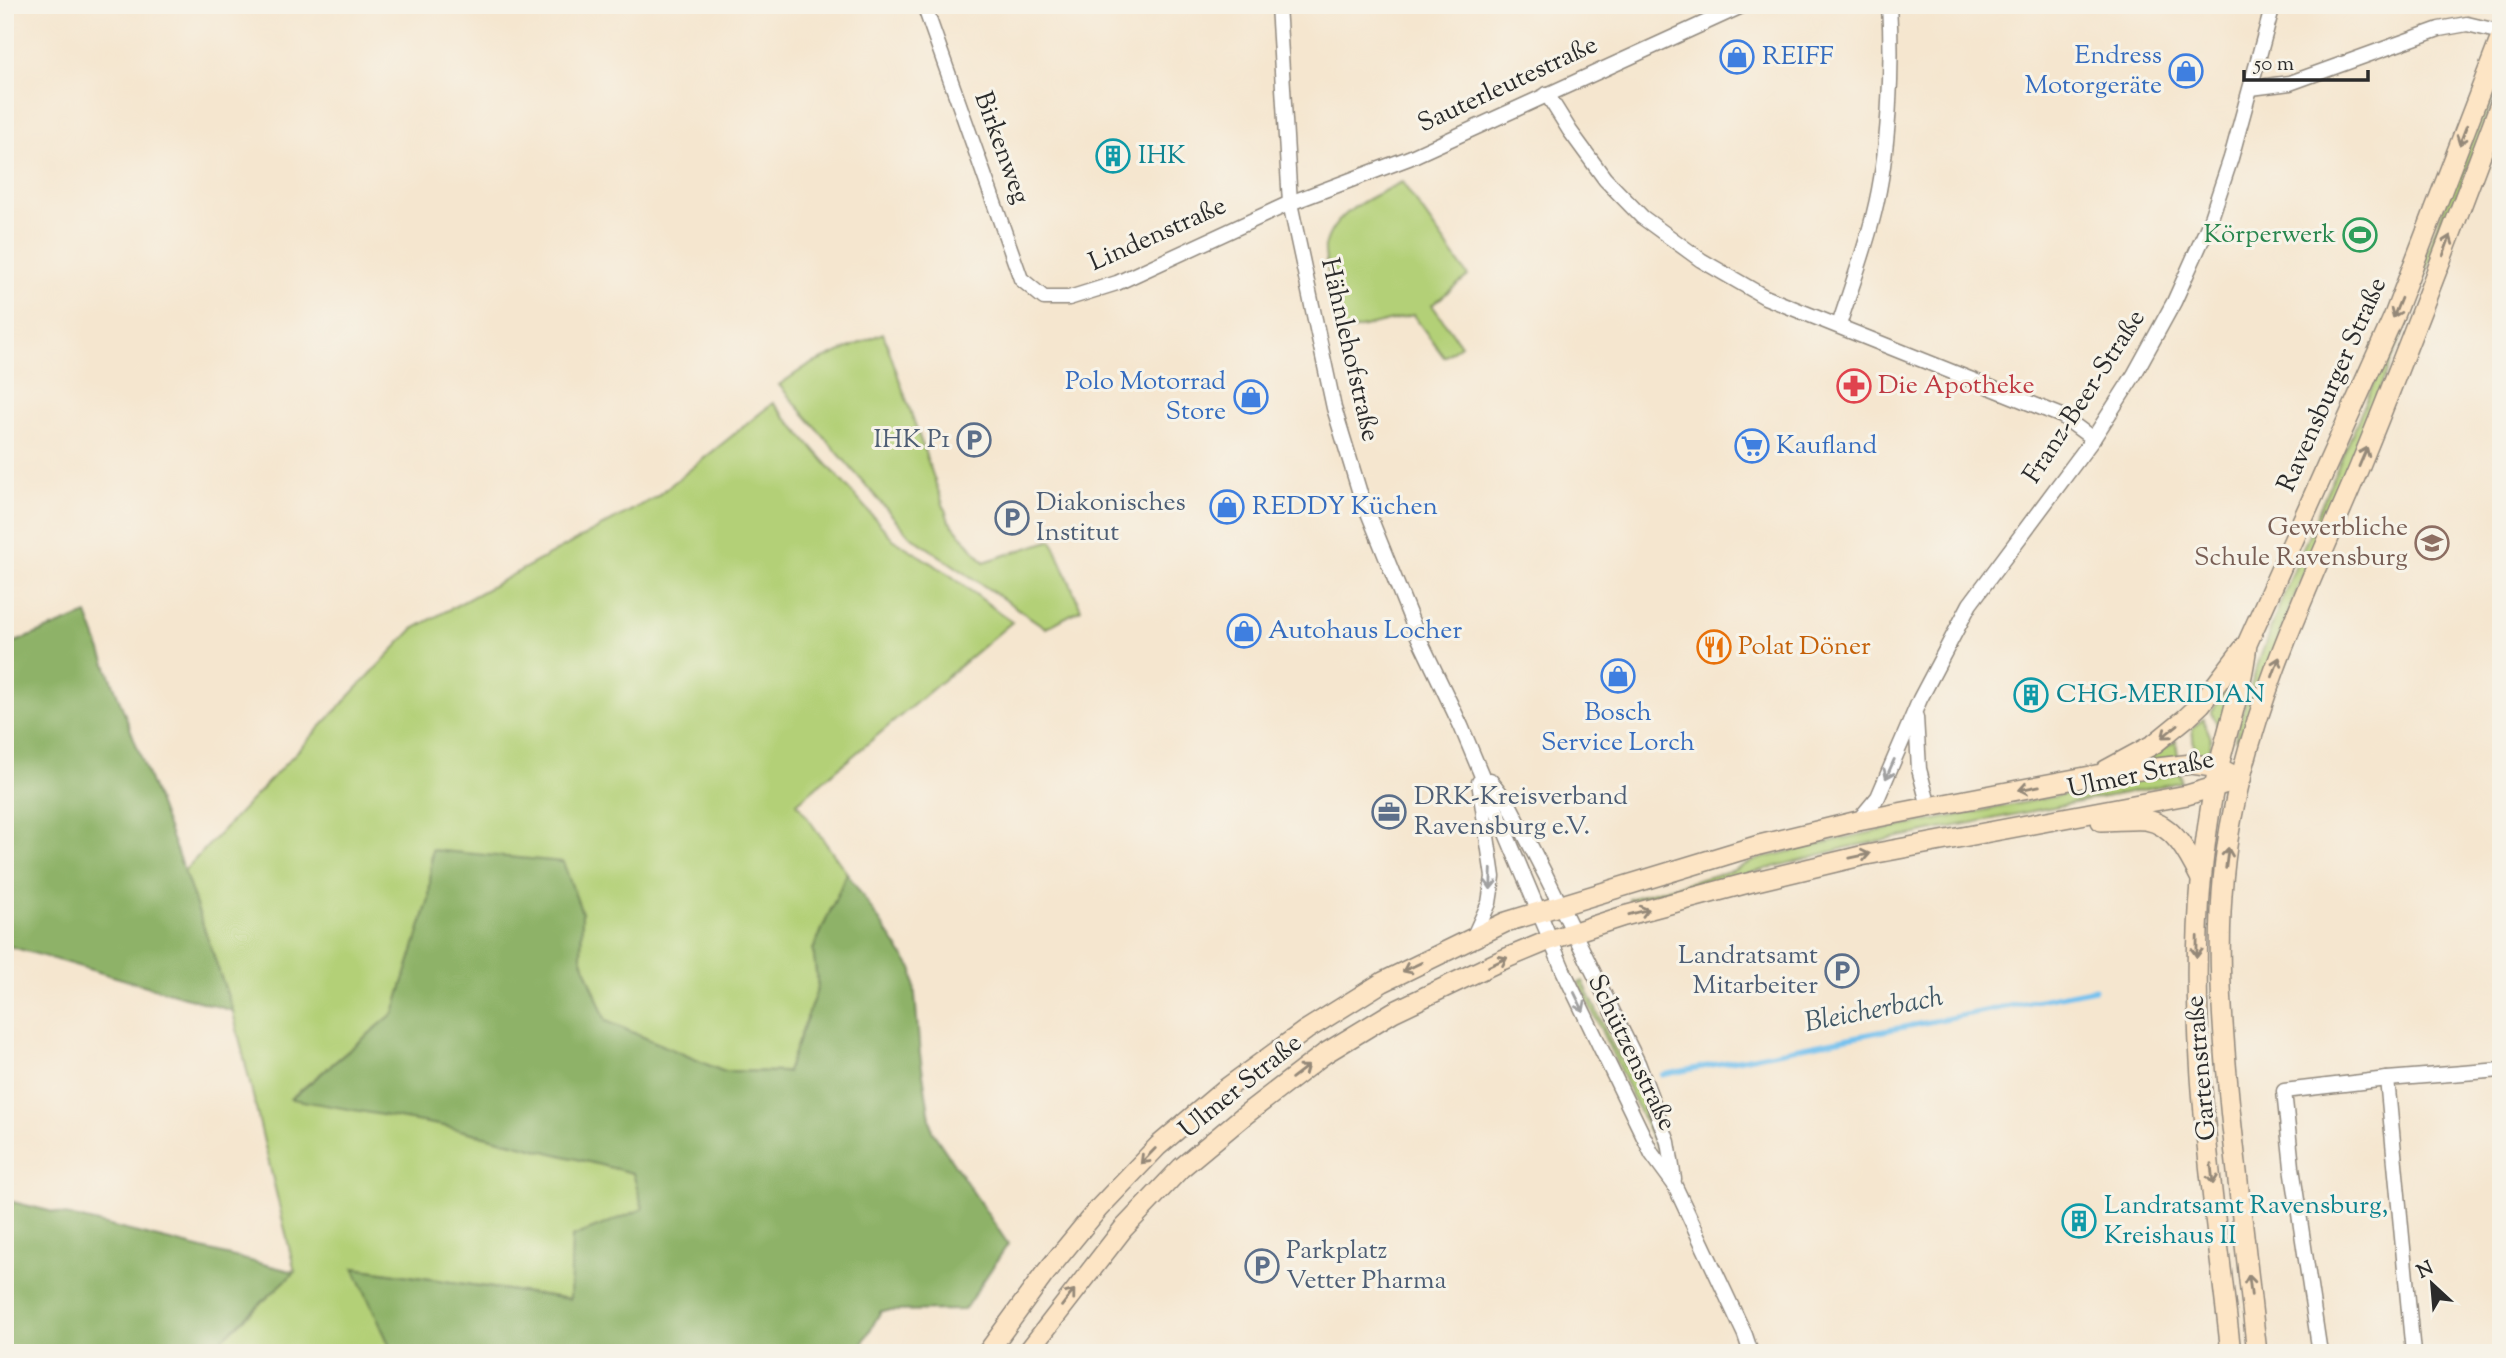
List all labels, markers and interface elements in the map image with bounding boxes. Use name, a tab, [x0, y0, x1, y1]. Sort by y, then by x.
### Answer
street label: Sauterleutestraße	[1412, 27, 1604, 143]
shop icon: REIFF	[1718, 38, 1756, 76]
place label: Endress Motorgeräte	[2024, 38, 2162, 105]
scale bar	[2244, 38, 2368, 82]
place label: REIFF	[1762, 39, 1834, 76]
text: 50 m	[2253, 50, 2294, 80]
shop icon: Endress Motorgeräte	[2167, 52, 2205, 90]
street label: Birkenweg	[964, 87, 1038, 209]
one-way arrow	[2456, 124, 2469, 146]
building icon: IHK	[1094, 137, 1132, 175]
place label: IHK	[1138, 138, 1186, 175]
street label: Lindenstraße	[1083, 188, 1233, 282]
sports icon: Körperwerk	[2341, 216, 2379, 254]
place label: Körperwerk	[2203, 217, 2336, 254]
one-way arrow	[2441, 235, 2454, 257]
street label: Hähnlehofstraße	[1310, 255, 1388, 445]
street label: Ravensburger Straße	[2269, 272, 2397, 498]
one-way arrow	[2389, 297, 2402, 318]
street label: Franz-Beer-Straße	[2015, 303, 2155, 491]
place label: Polo Motorrad Store	[1065, 364, 1226, 431]
pharmacy icon: Die Apotheke	[1835, 367, 1873, 405]
place label: Die Apotheke	[1878, 368, 2035, 405]
shop icon: Polo Motorrad Store	[1232, 378, 1270, 416]
parking icon: IHK P1	[955, 421, 993, 459]
place label: IHK P1	[873, 422, 950, 459]
supermarket icon: Kaufland	[1733, 427, 1771, 465]
place label: Kaufland	[1776, 428, 1878, 465]
one-way arrow	[2358, 447, 2371, 468]
place label: Diakonisches Institut	[1036, 485, 1186, 552]
shop icon: REDDY Küchen	[1208, 488, 1246, 526]
place label: REDDY Küchen	[1252, 489, 1438, 526]
parking icon: Diakonisches Institut	[993, 499, 1031, 537]
place label: Gewerbliche Schule Ravensburg	[2194, 510, 2408, 577]
school or university icon: Gewerbliche Schule Ravensburg	[2413, 524, 2451, 562]
shop icon: Autohaus Locher	[1225, 612, 1263, 650]
place label: Autohaus Locher	[1268, 613, 1462, 650]
restaurant icon: Polat Döner	[1695, 628, 1733, 666]
place label: Polat Döner	[1738, 629, 1871, 666]
shop icon: Bosch Service Lorch	[1599, 657, 1637, 695]
one-way arrow	[2271, 657, 2284, 679]
building icon: CHG-MERIDIAN	[2012, 676, 2050, 714]
place label: CHG-MERIDIAN	[2056, 677, 2265, 714]
place label: Bosch Service Lorch	[1541, 695, 1695, 762]
one-way arrow	[2161, 724, 2179, 739]
street label: Ulmer Straße	[2064, 741, 2218, 809]
one-way arrow	[1883, 758, 1896, 779]
place label: DRK-Kreisverband Ravensburg e.V.	[1414, 779, 1628, 846]
one-way arrow	[2018, 782, 2041, 795]
office icon: DRK-Kreisverband Ravensburg e.V.	[1370, 793, 1408, 831]
one-way arrow	[2221, 847, 2234, 870]
one-way arrow	[1848, 849, 1871, 863]
one-way arrow	[1485, 867, 1498, 890]
one-way arrow	[1627, 905, 1650, 918]
one-way arrow	[2190, 936, 2204, 959]
place label: Landratsamt Mitarbeiter	[1678, 938, 1818, 1005]
parking icon: Landratsamt Mitarbeiter	[1823, 952, 1861, 990]
one-way arrow	[1487, 954, 1508, 968]
one-way arrow	[1402, 961, 1423, 975]
street label: Schützenstraße	[1577, 969, 1685, 1137]
water label: Bleicherbach	[1801, 978, 1947, 1044]
one-way arrow	[1572, 991, 1586, 1011]
street label: Gartenstraße	[2177, 994, 2227, 1142]
street label: Ulmer Straße	[1171, 1026, 1311, 1148]
one-way arrow	[1290, 1065, 1309, 1080]
one-way arrow	[1140, 1147, 1157, 1164]
one-way arrow	[2205, 1162, 2218, 1185]
place label: Landratsamt Ravensburg, Kreishaus II	[2104, 1188, 2388, 1255]
building icon: Landratsamt Ravensburg, Kreishaus II	[2060, 1202, 2098, 1240]
place label: Parkplatz Vetter Pharma	[1286, 1233, 1446, 1300]
parking icon: Parkplatz Vetter Pharma	[1243, 1247, 1281, 1285]
north arrow	[2398, 1250, 2468, 1320]
text: N	[2413, 1256, 2438, 1286]
one-way arrow	[2243, 1274, 2256, 1297]
one-way arrow	[1060, 1289, 1075, 1308]

